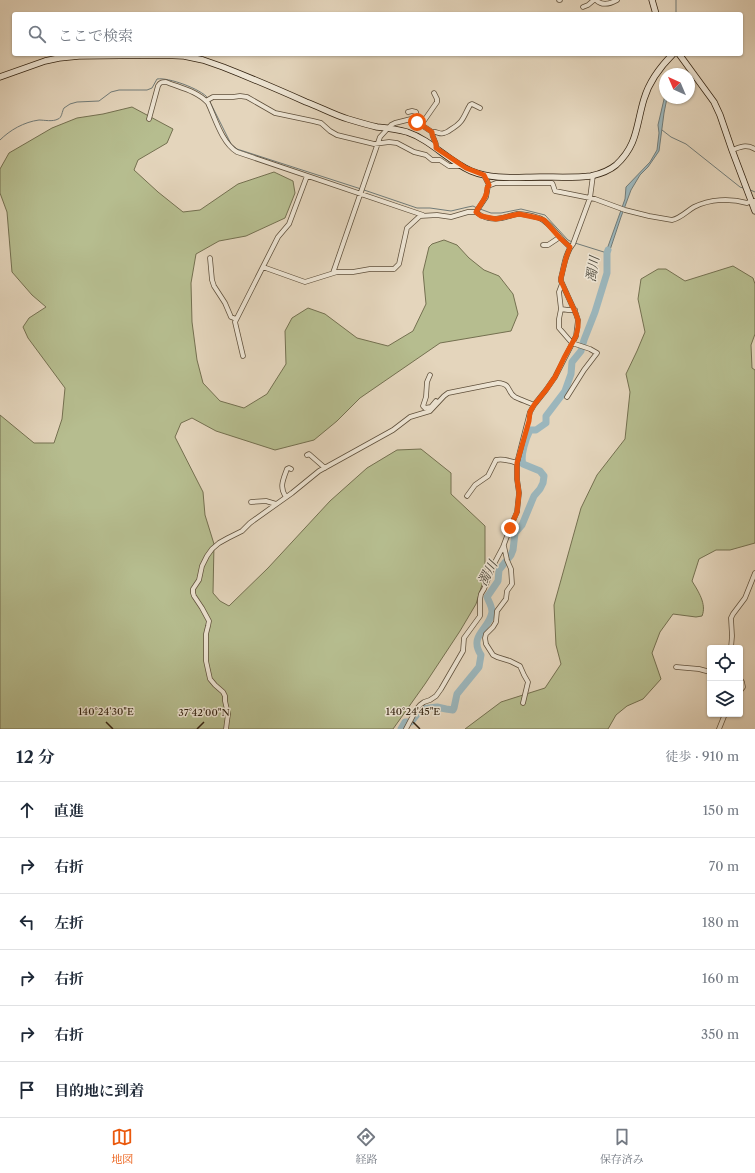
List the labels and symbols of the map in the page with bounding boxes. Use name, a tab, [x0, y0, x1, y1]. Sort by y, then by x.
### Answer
north arrow	[659, 68, 695, 104]
route start	[408, 113, 426, 131]
water label: 濁川	[582, 253, 602, 283]
route end	[501, 519, 519, 537]
water label: 濁川	[474, 556, 501, 588]
text: 140°24'30"E	[78, 705, 134, 718]
text: 140°24'45"E	[386, 705, 440, 718]
text: 37°42'00"N	[178, 706, 230, 719]

